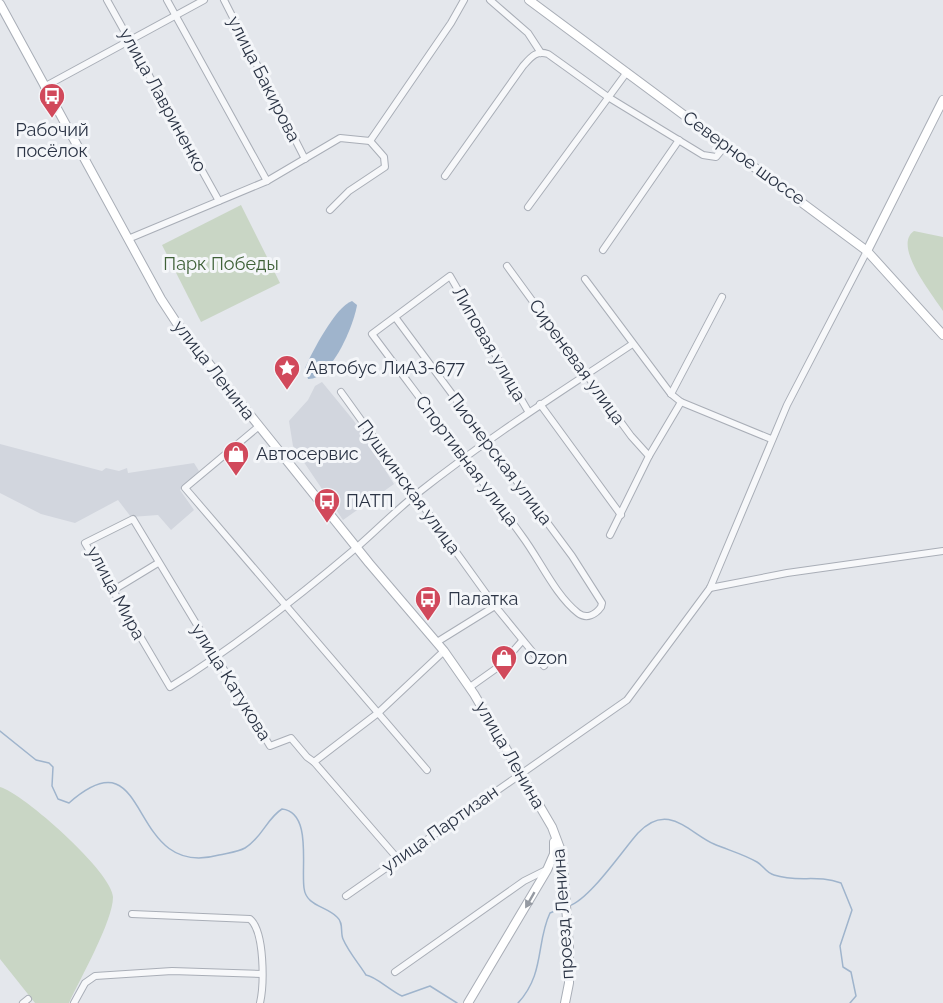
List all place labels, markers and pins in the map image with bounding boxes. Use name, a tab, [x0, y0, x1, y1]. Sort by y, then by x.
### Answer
bus stop icon: Рабочий посёлок	[37, 81, 67, 119]
place label: Рабочий посёлок	[15, 119, 89, 161]
place icon: Автобус ЛиАЗ-677	[272, 353, 302, 391]
place label: Автобус ЛиАЗ-677	[306, 357, 465, 378]
shop icon: Автосервис	[221, 439, 251, 477]
place label: Автосервис	[256, 443, 359, 464]
bus stop icon: ПАТП	[312, 486, 342, 524]
place label: ПАТП	[346, 490, 394, 511]
bus stop icon: Палатка	[413, 584, 443, 622]
place label: Палатка	[448, 588, 518, 609]
shop icon: Ozon	[489, 643, 519, 681]
place label: Ozon	[524, 647, 567, 668]

